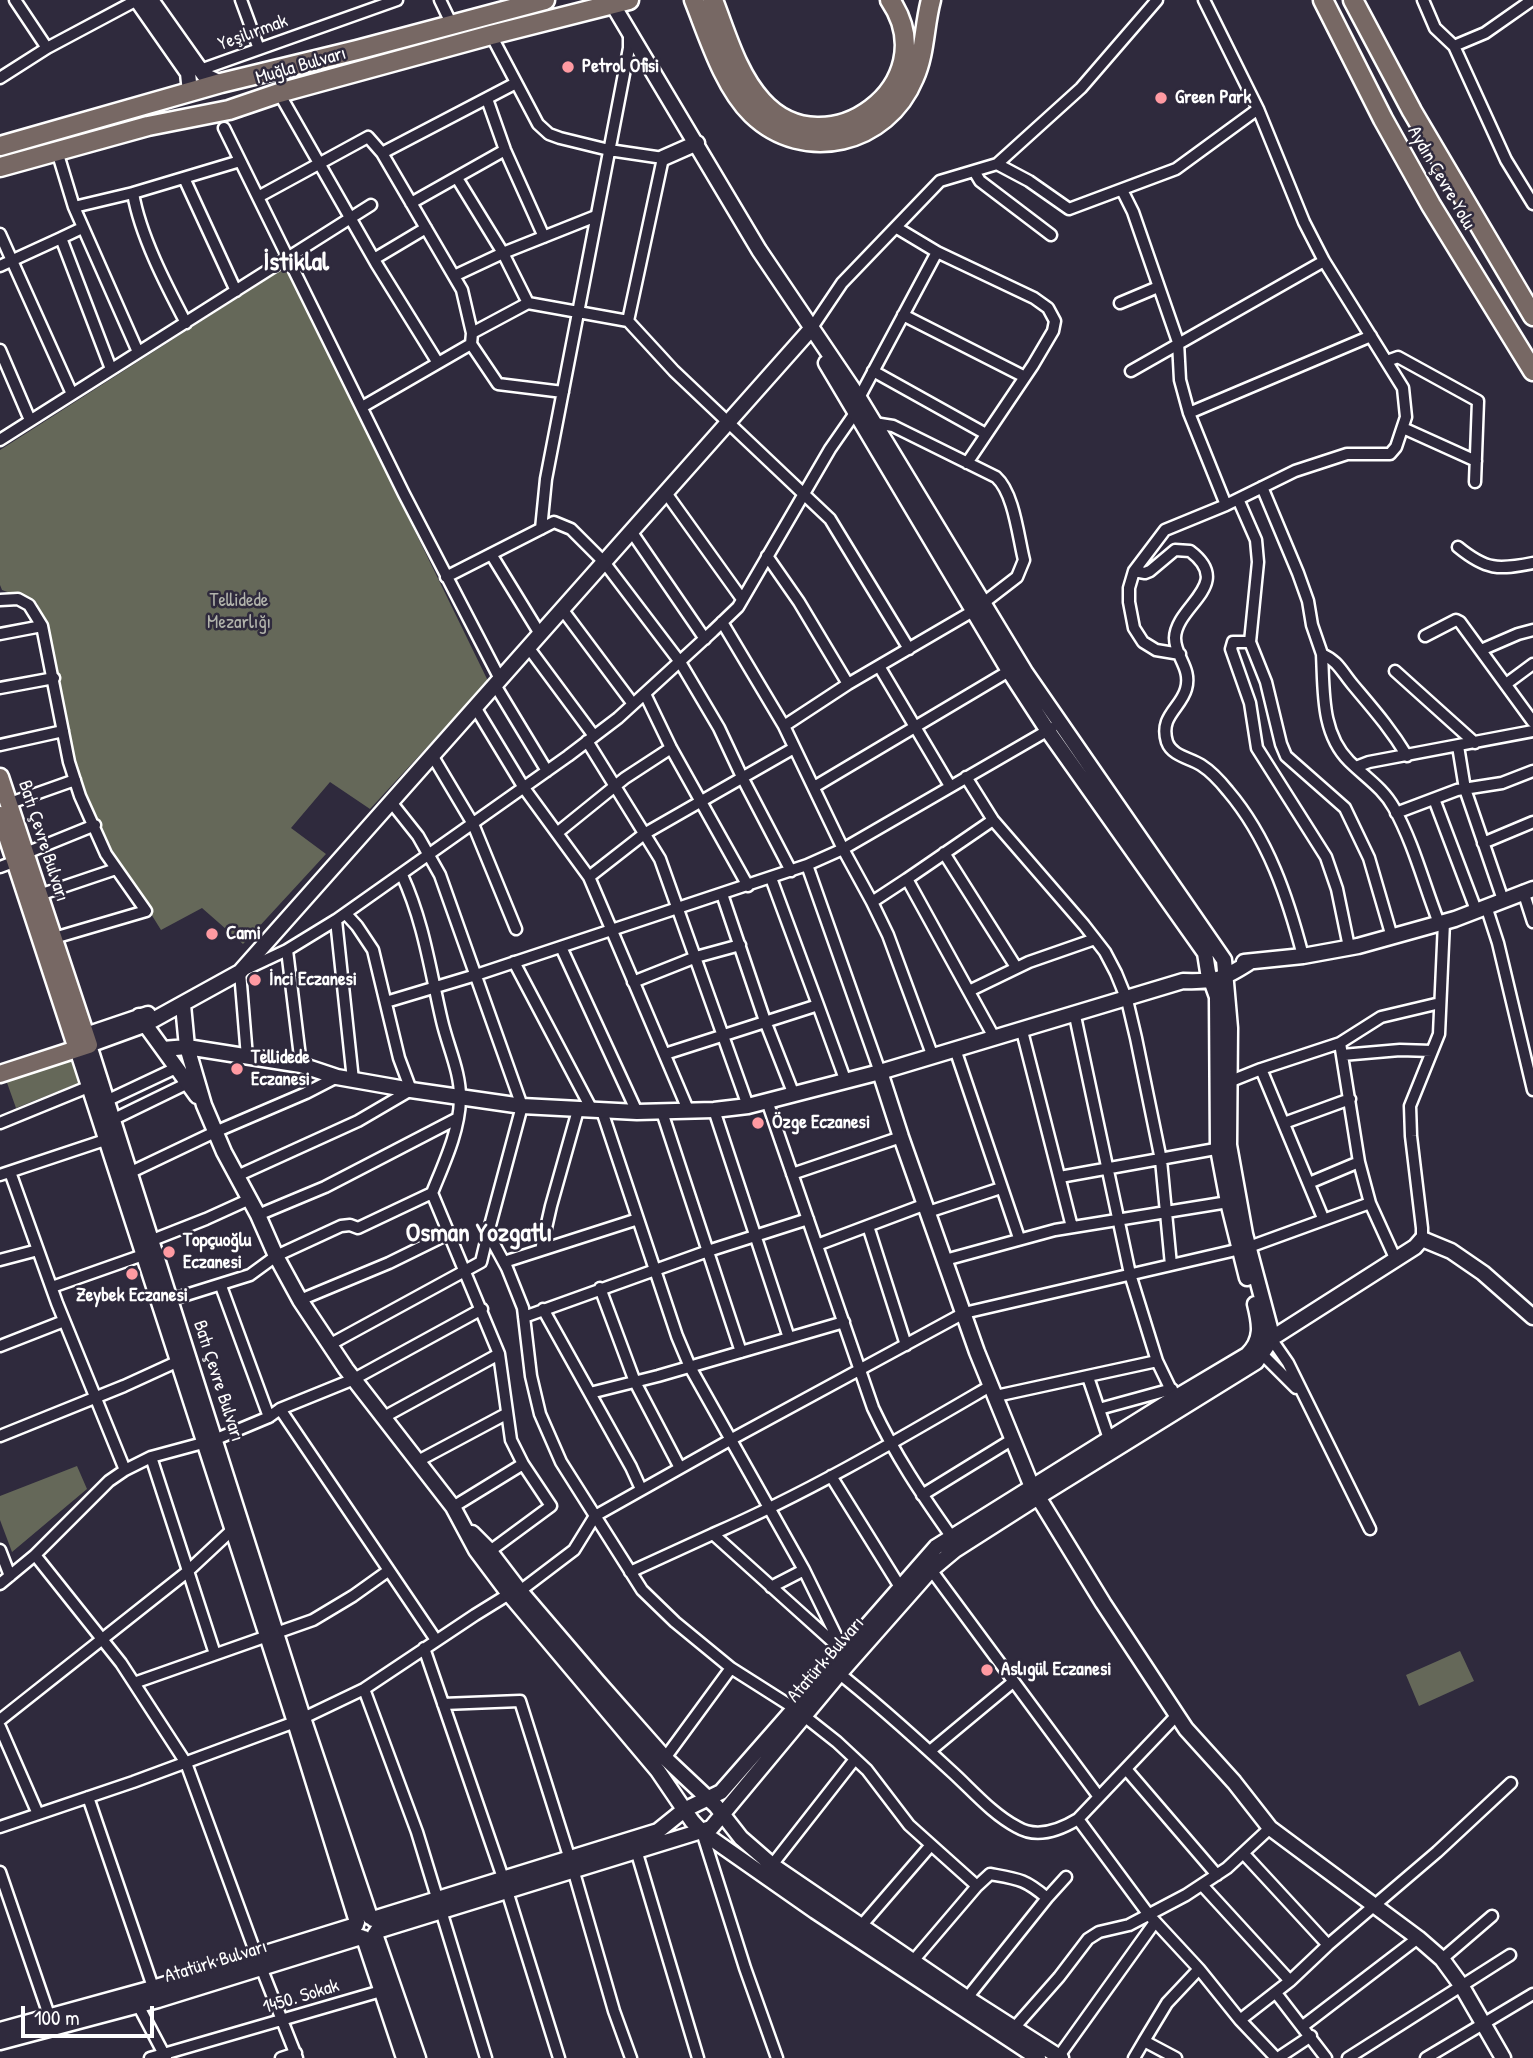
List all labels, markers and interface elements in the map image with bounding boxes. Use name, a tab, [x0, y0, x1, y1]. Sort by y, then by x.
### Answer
street label: Yeşilırmak	[215, 10, 291, 56]
street label: Muğla Bulvarı	[253, 42, 349, 90]
place label: Petrol Ofisi	[582, 56, 659, 78]
marker: Petrol Ofisi	[560, 59, 576, 75]
place label: Green Park	[1175, 87, 1251, 109]
marker: Green Park	[1153, 90, 1169, 106]
street label: Aydın Çevre Yolu	[1402, 122, 1480, 234]
district label: İstiklal	[263, 247, 329, 279]
park label: Tellidede Mezarlığı	[207, 590, 271, 634]
street label: Batı Çevre Bulvarı	[13, 778, 73, 904]
place label: Cami	[226, 923, 261, 945]
marker: Cami	[204, 926, 220, 942]
place label: İnci Eczanesi	[269, 969, 357, 991]
marker: İnci Eczanesi	[247, 972, 263, 988]
place label: Tellidede Eczanesi	[251, 1047, 310, 1091]
marker: Tellidede Eczanesi	[229, 1061, 245, 1077]
place label: Özge Eczanesi	[772, 1112, 870, 1134]
marker: Özge Eczanesi	[750, 1115, 766, 1131]
district label: Osman Yozgatlı	[406, 1218, 552, 1250]
place label: Topçuoğlu Eczanesi	[183, 1230, 251, 1274]
marker: Topçuoğlu Eczanesi	[161, 1244, 177, 1260]
marker: Zeybek Eczanesi	[124, 1266, 140, 1282]
place label: Zeybek Eczanesi	[76, 1285, 188, 1307]
street label: Batı Çevre Bulvarı	[188, 1318, 248, 1444]
street label: Atatürk Bulvarı	[783, 1613, 869, 1707]
place label: Aslıgül Eczanesi	[1001, 1659, 1111, 1681]
marker: Aslıgül Eczanesi	[979, 1662, 995, 1678]
street label: Atatürk Bulvarı	[162, 1936, 270, 1988]
street label: 1450. Sokak	[260, 1975, 342, 2019]
scale bar	[24, 1992, 158, 2036]
text: 100 m	[34, 2003, 80, 2032]

